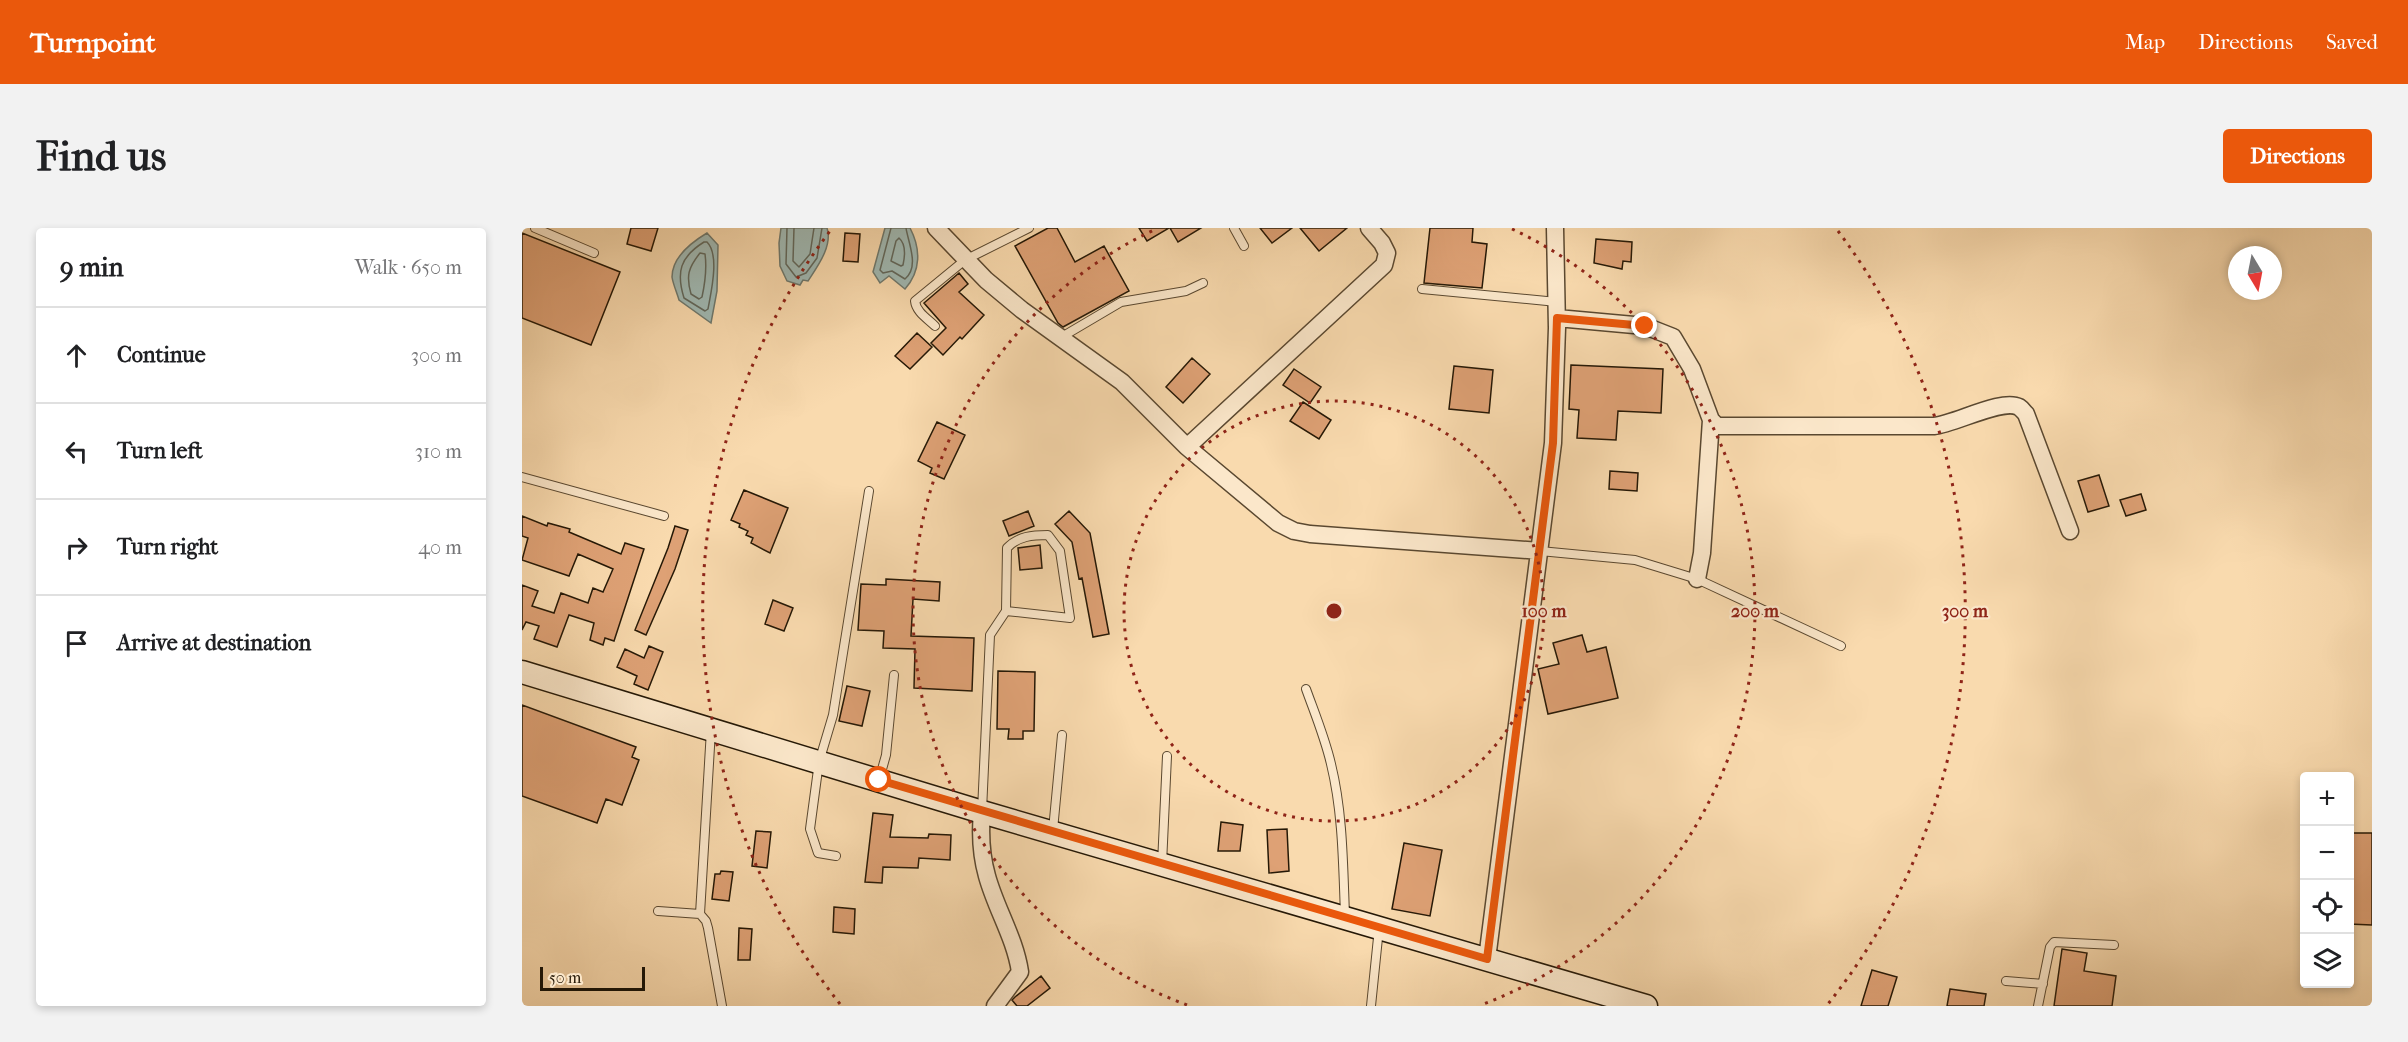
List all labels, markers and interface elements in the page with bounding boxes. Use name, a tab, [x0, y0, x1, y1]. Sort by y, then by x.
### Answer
text: Turnpoint	[30, 26, 156, 59]
text: Map	[2125, 30, 2165, 54]
text: Directions	[2198, 30, 2293, 54]
text: Saved	[2326, 30, 2378, 54]
button: Directions	[2223, 129, 2372, 183]
text: Find us	[36, 132, 166, 181]
north arrow	[2228, 246, 2282, 300]
text: 9 min	[60, 252, 124, 283]
text: Walk · 650 m	[355, 256, 462, 279]
route end	[1631, 312, 1657, 338]
icon: ahead	[60, 339, 93, 372]
text: Continue	[117, 342, 206, 368]
text: 300 m	[411, 344, 462, 367]
icon: left	[60, 435, 93, 468]
text: Turn left	[117, 438, 203, 464]
text: 310 m	[415, 440, 462, 463]
icon: right	[60, 531, 93, 564]
text: Turn right	[117, 534, 218, 560]
text: 40 m	[418, 536, 462, 559]
centre of rings	[1324, 601, 1344, 621]
text: 100 m	[1521, 601, 1568, 622]
text: 200 m	[1731, 601, 1780, 622]
text: 300 m	[1942, 601, 1989, 622]
icon: arrive	[60, 627, 93, 660]
text: Arrive at destination	[117, 630, 311, 656]
route start	[865, 766, 891, 792]
map controls	[2300, 772, 2354, 988]
button: +	[2300, 772, 2354, 826]
button: −	[2300, 826, 2354, 880]
button: locate	[2300, 880, 2354, 934]
button: layers	[2300, 934, 2354, 988]
scale bar	[540, 964, 645, 992]
text: 50 m	[549, 968, 581, 987]

